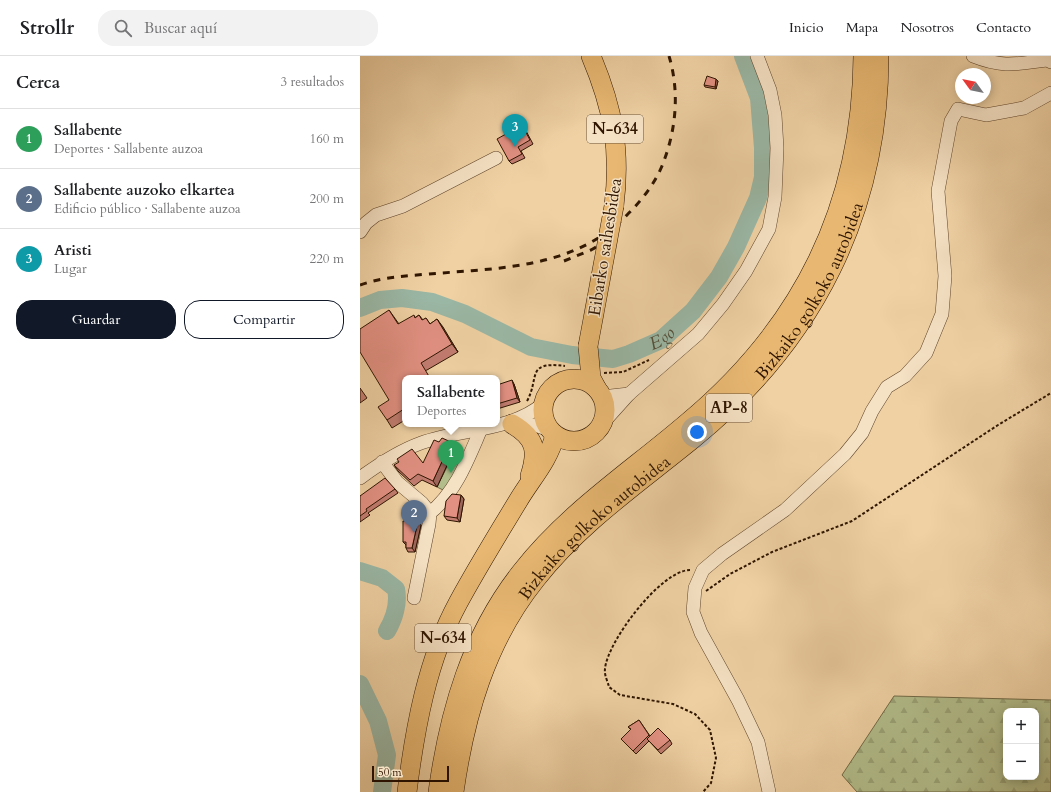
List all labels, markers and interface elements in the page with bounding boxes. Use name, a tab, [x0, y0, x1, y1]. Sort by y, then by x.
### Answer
search box	[98, 10, 378, 46]
text: Strollr	[20, 15, 74, 41]
icon: search	[112, 17, 134, 39]
text: Buscar aquí	[144, 18, 217, 38]
text: Inicio	[789, 18, 824, 37]
text: Mapa	[846, 18, 878, 37]
text: Nosotros	[900, 18, 954, 37]
text: Contacto	[976, 18, 1031, 37]
north arrow	[955, 68, 991, 104]
text: Cerca	[16, 71, 60, 94]
text: 3 resultados	[280, 73, 344, 91]
pin: 3	[502, 114, 528, 147]
road number: N-634	[587, 115, 643, 143]
text: Sallabente	[54, 120, 122, 140]
text: 1	[26, 130, 32, 148]
text: 160 m	[310, 130, 344, 148]
text: Deportes · Sallabente auzoa	[54, 140, 203, 158]
street label: Eibarko saihesbidea	[583, 176, 627, 318]
text: Sallabente auzoko elkartea	[54, 180, 235, 200]
text: 2	[26, 190, 32, 208]
text: 200 m	[310, 190, 344, 208]
street label: Bizkaiko golkoko autobidea	[750, 199, 869, 384]
text: Edificio público · Sallabente auzoa	[54, 200, 241, 218]
text: Aristi	[54, 240, 92, 260]
text: 3	[26, 250, 32, 268]
text: 220 m	[310, 250, 344, 268]
text: Lugar	[54, 260, 87, 278]
button: Guardar	[16, 300, 176, 339]
button: Compartir	[184, 300, 344, 339]
water label: Ego	[645, 321, 681, 356]
popup	[402, 375, 500, 427]
text: Sallabente	[417, 382, 485, 402]
road number: AP-8	[706, 394, 752, 422]
text: Deportes	[417, 402, 466, 420]
your location	[687, 422, 707, 442]
pin: 1	[438, 440, 464, 473]
street label: Bizkaiko golkoko autobidea	[513, 450, 675, 604]
pin: 2	[401, 500, 427, 533]
road number: N-634	[415, 624, 471, 652]
map controls	[1003, 708, 1039, 780]
button: +	[1003, 708, 1039, 744]
button: −	[1003, 744, 1039, 780]
scale bar	[372, 764, 449, 783]
text: 50 m	[378, 765, 402, 780]

